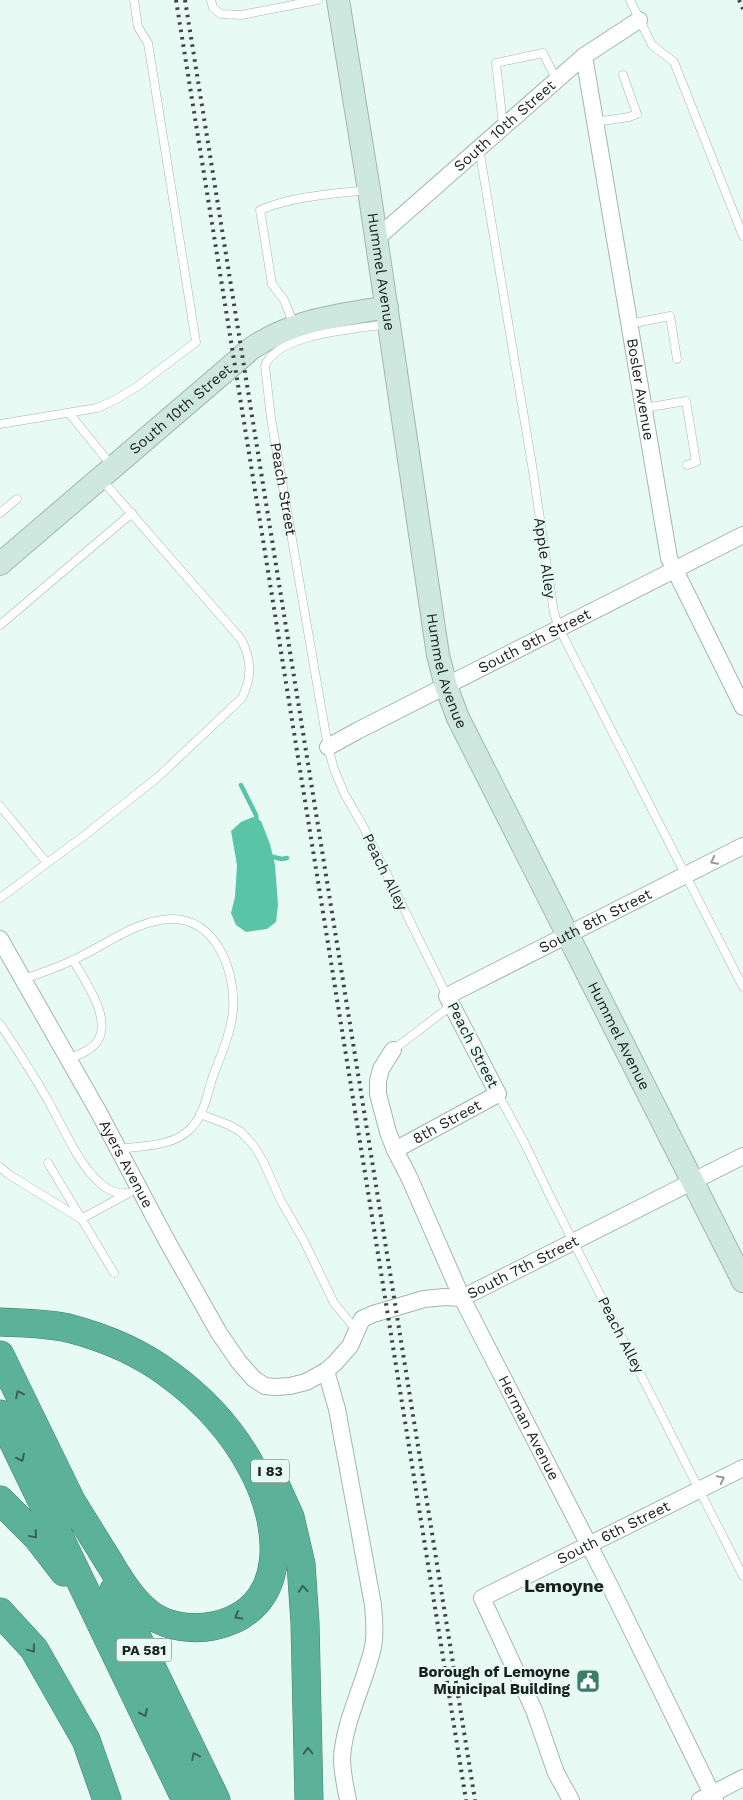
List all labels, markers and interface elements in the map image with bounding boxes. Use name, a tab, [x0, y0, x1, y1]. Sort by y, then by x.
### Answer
street label: South 10th Street	[450, 76, 560, 175]
street label: Hummel Avenue	[363, 211, 399, 332]
street label: Bosler Avenue	[623, 337, 658, 442]
street label: South 10th Street	[126, 360, 236, 458]
street label: Peach Street	[266, 441, 300, 538]
street label: Apple Alley	[530, 516, 560, 600]
street label: South 9th Street	[475, 605, 594, 677]
street label: Hummel Avenue	[423, 612, 471, 732]
street label: Peach Alley	[359, 831, 411, 914]
one-way arrow	[710, 855, 719, 865]
street label: South 8th Street	[536, 885, 655, 957]
street label: Hummel Avenue	[584, 979, 654, 1093]
street label: Peach Street	[444, 999, 503, 1092]
street label: 8th Street	[410, 1096, 485, 1148]
street label: Ayers Avenue	[95, 1117, 157, 1211]
street label: South 7th Street	[464, 1231, 582, 1303]
street label: Peach Alley	[594, 1294, 648, 1377]
street label: Herman Avenue	[494, 1372, 563, 1483]
one-way arrow	[15, 1390, 25, 1399]
one-way arrow	[15, 1453, 25, 1462]
road number: I 83	[251, 1460, 289, 1482]
one-way arrow	[716, 1475, 725, 1485]
street label: South 6th Street	[554, 1497, 673, 1568]
one-way arrow	[28, 1529, 37, 1538]
district label: Lemoyne	[524, 1575, 604, 1596]
one-way arrow	[297, 1585, 308, 1593]
one-way arrow	[234, 1610, 243, 1620]
road number: PA 581	[116, 1638, 172, 1662]
one-way arrow	[27, 1643, 35, 1652]
place label: Borough of Lemoyne Municipal Building	[418, 1663, 571, 1698]
public building icon: Borough of Lemoyne Municipal Building	[575, 1668, 601, 1694]
one-way arrow	[138, 1708, 149, 1717]
one-way arrow	[303, 1747, 313, 1755]
one-way arrow	[190, 1752, 201, 1761]

